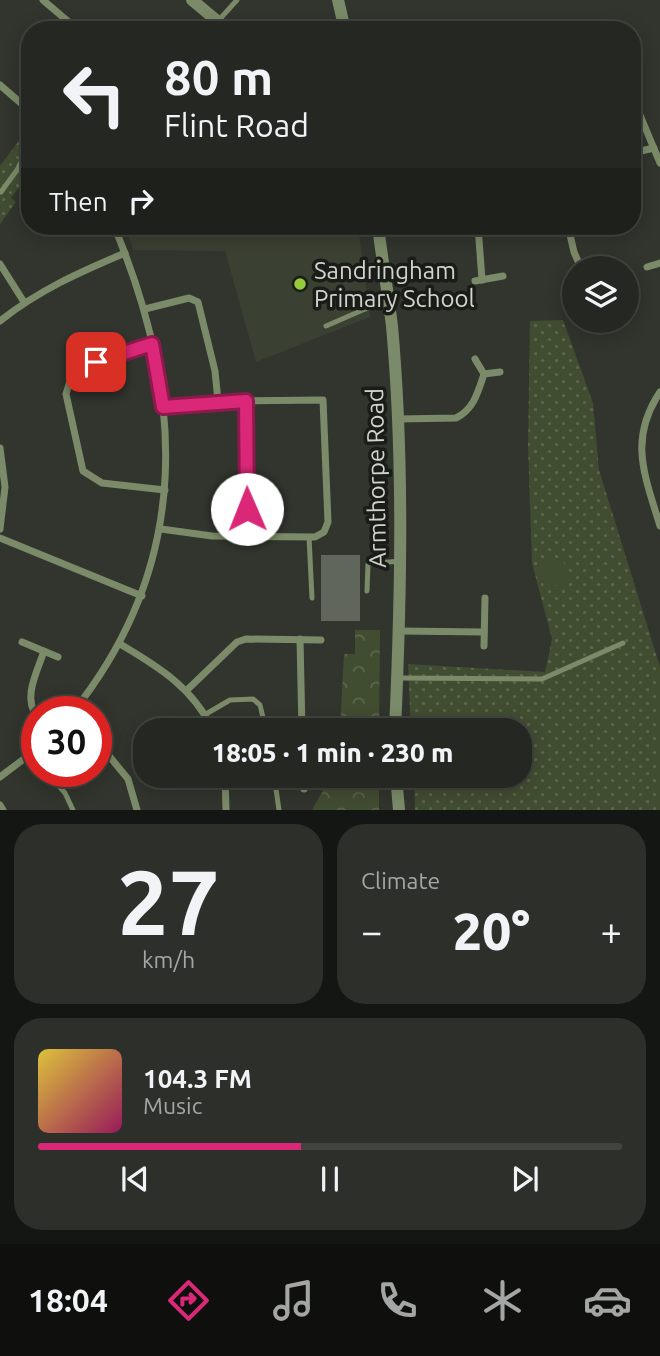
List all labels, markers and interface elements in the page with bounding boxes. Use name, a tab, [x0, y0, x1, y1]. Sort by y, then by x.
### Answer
icon: left	[49, 49, 140, 140]
text: 80 m	[164, 49, 273, 104]
text: Flint Road	[164, 107, 309, 143]
icon: right	[122, 182, 160, 220]
text: Then	[49, 187, 108, 216]
map controls	[562, 256, 639, 333]
button: layers	[562, 256, 639, 333]
place label: Sandringham Primary School	[314, 257, 475, 312]
marker: Sandringham Primary School	[292, 276, 308, 292]
pin	[66, 332, 126, 392]
icon: arrive	[77, 343, 115, 381]
street label: Armthorpe Road	[361, 388, 391, 568]
position arrow	[210, 472, 284, 546]
speed limit sign: 30	[21, 696, 112, 787]
text: 18:05 · 1 min · 230 m	[212, 738, 453, 767]
text: 27	[117, 850, 220, 952]
text: Climate	[361, 868, 440, 893]
text: 20°	[453, 902, 530, 960]
text: −	[361, 910, 382, 952]
text: +	[601, 910, 622, 952]
text: km/h	[142, 947, 195, 972]
text: 104.3 FM	[143, 1064, 252, 1093]
text: Music	[143, 1093, 202, 1118]
icon: previous	[116, 1160, 154, 1198]
icon: pause	[311, 1160, 349, 1198]
icon: next	[506, 1160, 544, 1198]
icon: directions	[164, 1276, 213, 1325]
icon: music	[269, 1276, 318, 1325]
icon: phone	[373, 1276, 422, 1325]
icon: climate	[478, 1276, 527, 1325]
icon: car	[583, 1276, 632, 1325]
text: 18:04	[28, 1282, 108, 1318]

